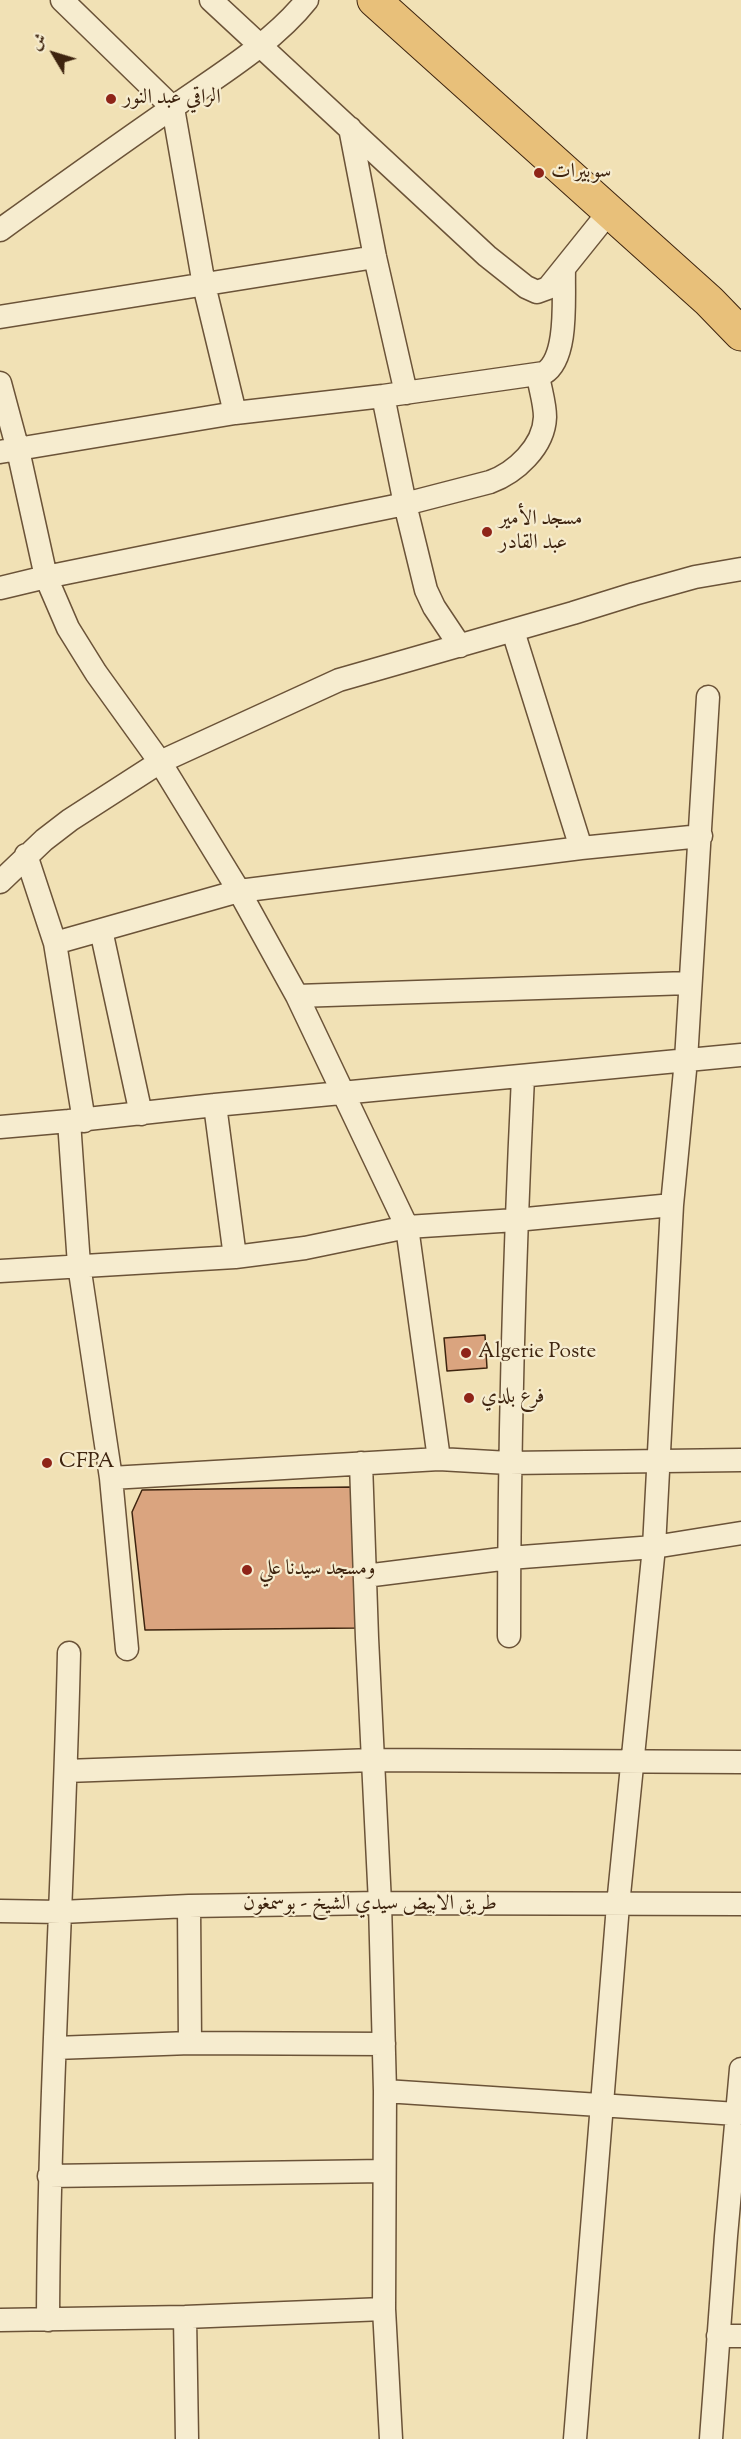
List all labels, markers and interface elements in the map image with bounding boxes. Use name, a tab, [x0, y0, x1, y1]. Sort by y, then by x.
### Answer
north arrow	[24, 24, 84, 84]
text: ش	[25, 29, 53, 56]
place label: الراقي عبد النور	[123, 86, 221, 112]
marker: الراقي عبد النور	[104, 92, 118, 106]
place label: سوبيرات	[551, 160, 611, 186]
marker: سوبيرات	[532, 166, 546, 180]
place label: مسجد الأمير عبد القادر	[499, 507, 582, 557]
marker: مسجد الأمير عبد القادر	[480, 525, 494, 539]
place label: Algerie Poste	[478, 1340, 596, 1366]
marker: Algerie Poste	[459, 1346, 473, 1360]
place label: فرع بلدي	[481, 1385, 544, 1411]
marker: فرع بلدي	[462, 1391, 476, 1405]
place label: CFPA	[59, 1450, 115, 1476]
marker: CFPA	[40, 1456, 54, 1470]
place label: ومسجد سيدنا علي	[259, 1557, 375, 1583]
marker: ومسجد سيدنا علي	[240, 1563, 254, 1577]
street label: طريق الابيض سيدي الشيخ - بوسمغون	[243, 1892, 497, 1918]

